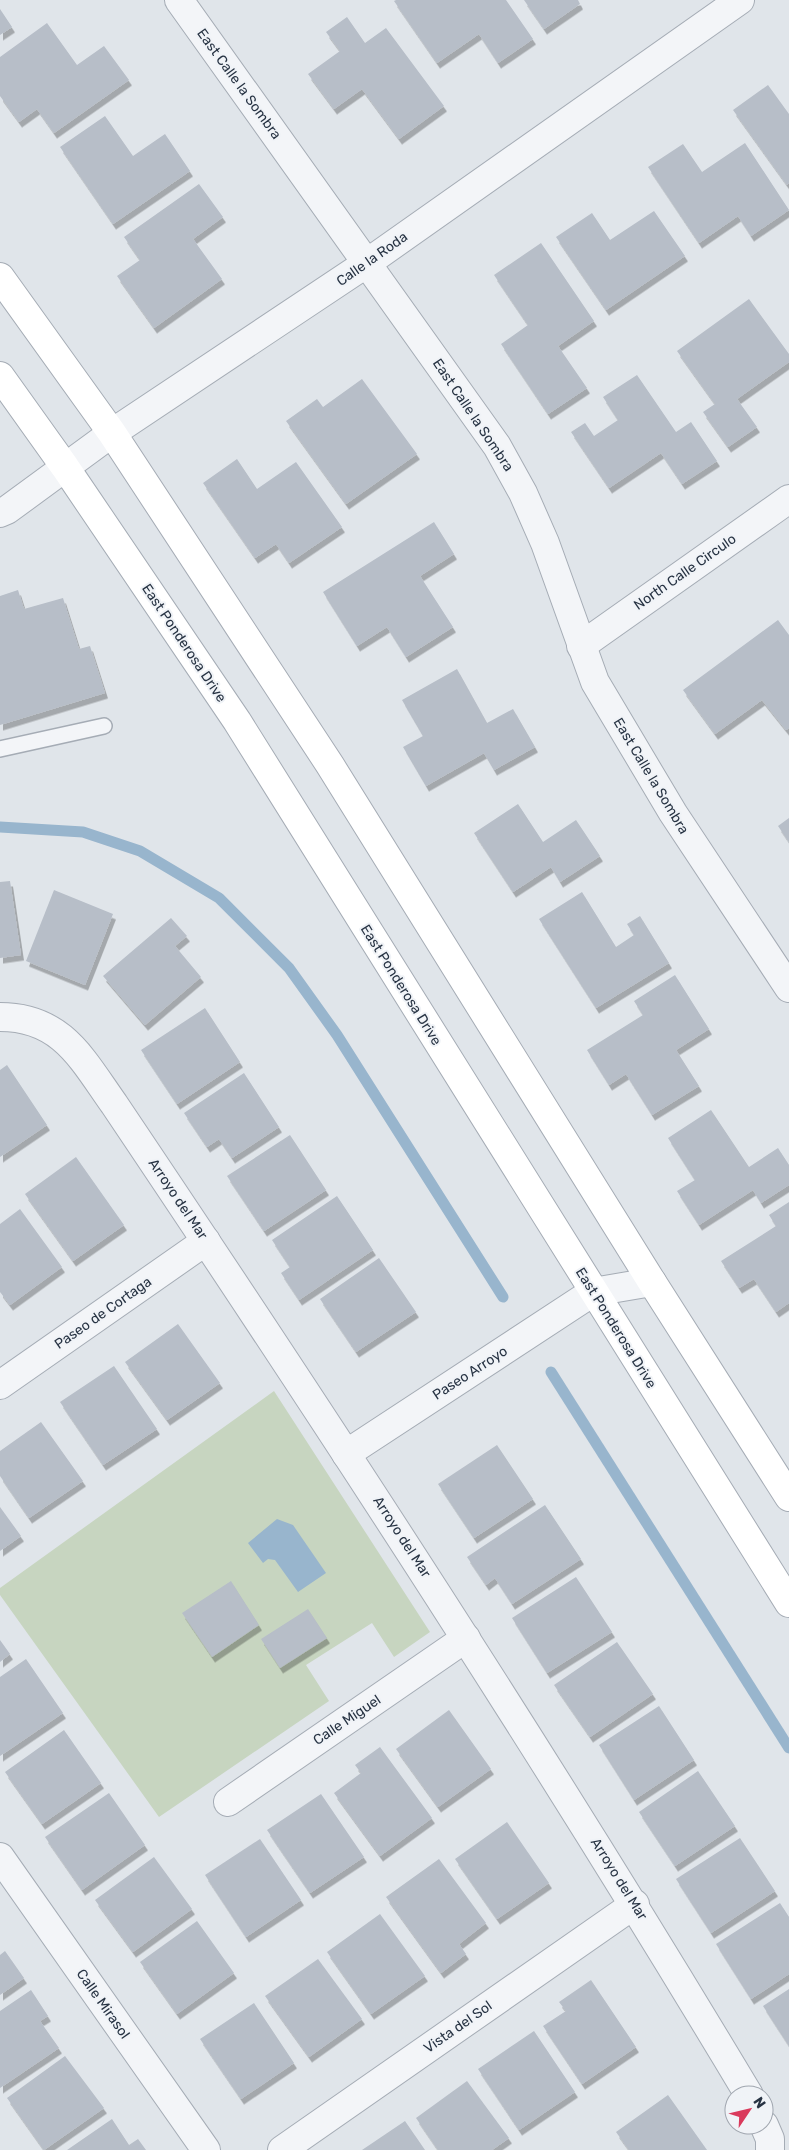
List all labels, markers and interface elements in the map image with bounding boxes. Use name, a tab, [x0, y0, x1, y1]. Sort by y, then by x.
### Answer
street label: East Calle la Sombra	[193, 25, 285, 143]
street label: Calle la Roda	[333, 228, 411, 290]
street label: East Calle la Sombra	[429, 355, 517, 475]
street label: North Calle Circulo	[631, 530, 739, 614]
street label: East Ponderosa Drive	[138, 581, 230, 706]
street label: East Calle la Sombra	[610, 715, 692, 837]
street label: East Ponderosa Drive	[357, 922, 445, 1049]
street label: Arroyo del Mar	[145, 1155, 212, 1243]
street label: East Ponderosa Drive	[572, 1265, 660, 1392]
street label: Paseo de Cortaga	[51, 1273, 155, 1353]
street label: Paseo Arroyo	[429, 1343, 511, 1403]
street label: Arroyo del Mar	[369, 1493, 435, 1582]
street label: Calle Miguel	[310, 1691, 384, 1749]
street label: Arroyo del Mar	[587, 1835, 651, 1924]
street label: Calle Mirasol	[73, 1966, 133, 2042]
street label: Vista del Sol	[421, 1997, 495, 2057]
north arrow	[724, 2085, 774, 2135]
text: N	[749, 2094, 769, 2112]

